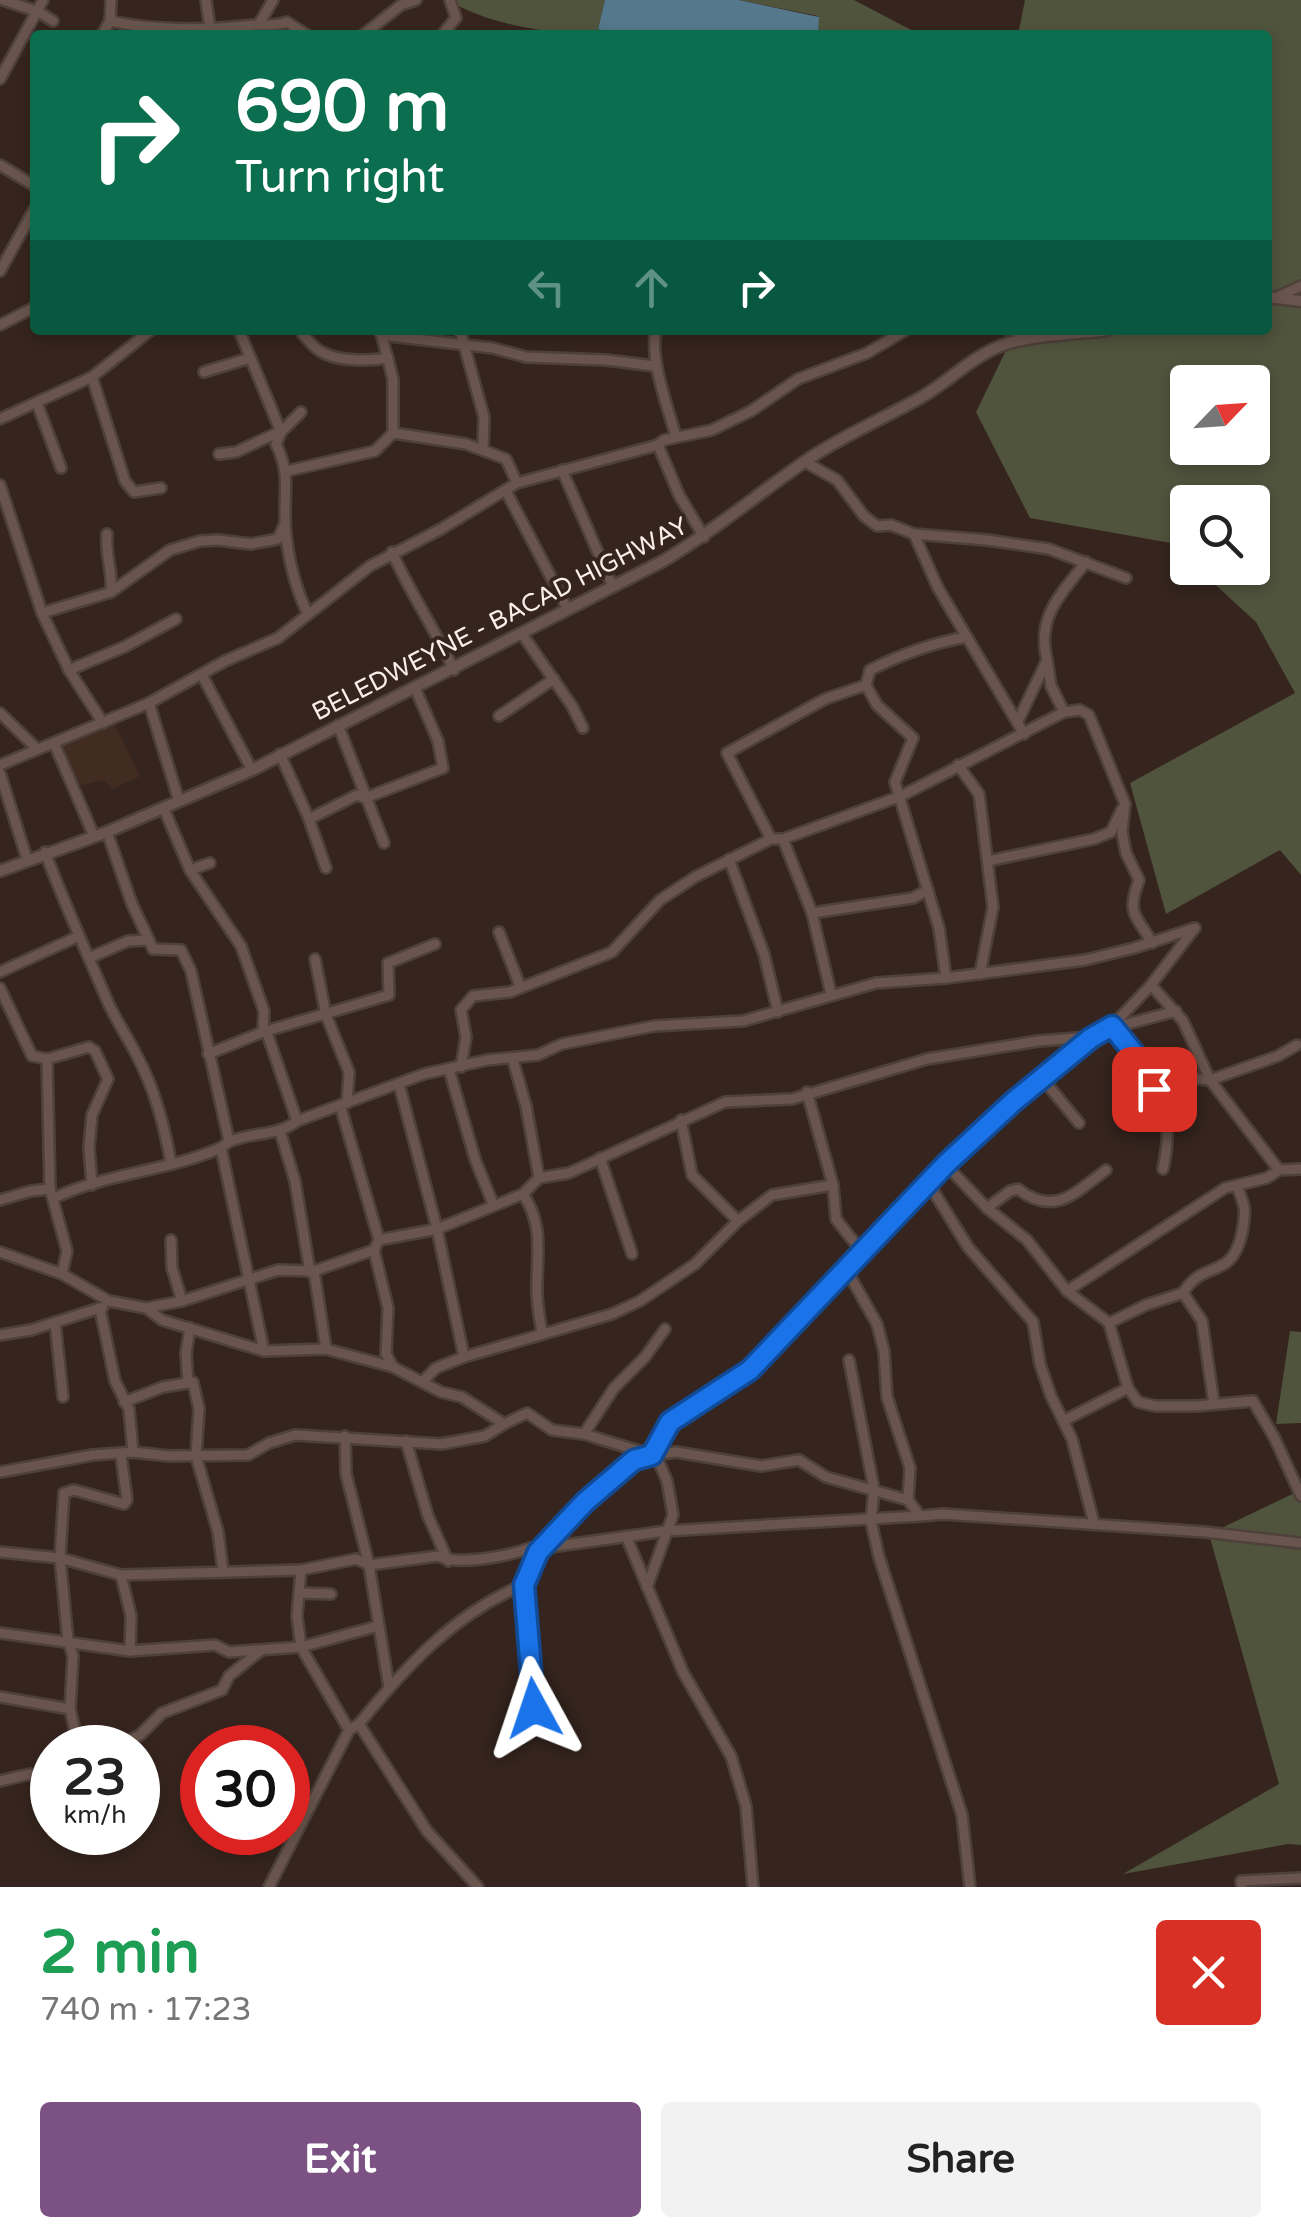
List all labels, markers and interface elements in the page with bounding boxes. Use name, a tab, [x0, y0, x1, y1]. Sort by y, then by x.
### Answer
text: 690 m	[235, 66, 449, 150]
icon: right	[70, 70, 200, 200]
text: Turn right	[235, 151, 444, 205]
icon: left	[519, 260, 574, 315]
icon: ahead	[624, 260, 679, 315]
icon: right	[729, 260, 784, 315]
north arrow	[1170, 365, 1270, 465]
map controls	[1170, 365, 1270, 585]
button: search	[1170, 485, 1270, 585]
street label: BELEDWEYNE - BACAD HIGHWAY	[307, 511, 693, 727]
pin	[1112, 1047, 1197, 1132]
icon: arrive	[1127, 1062, 1182, 1117]
position arrow	[482, 1656, 586, 1760]
speed limit sign: 30	[180, 1725, 310, 1855]
text: 23	[64, 1748, 126, 1808]
text: km/h	[64, 1800, 126, 1830]
text: 2 min	[40, 1917, 200, 1989]
button: close	[1156, 1920, 1261, 2025]
text: 740 m · 17:23	[40, 1991, 252, 2029]
button: Exit	[40, 2102, 641, 2217]
button: Share	[661, 2102, 1261, 2217]

